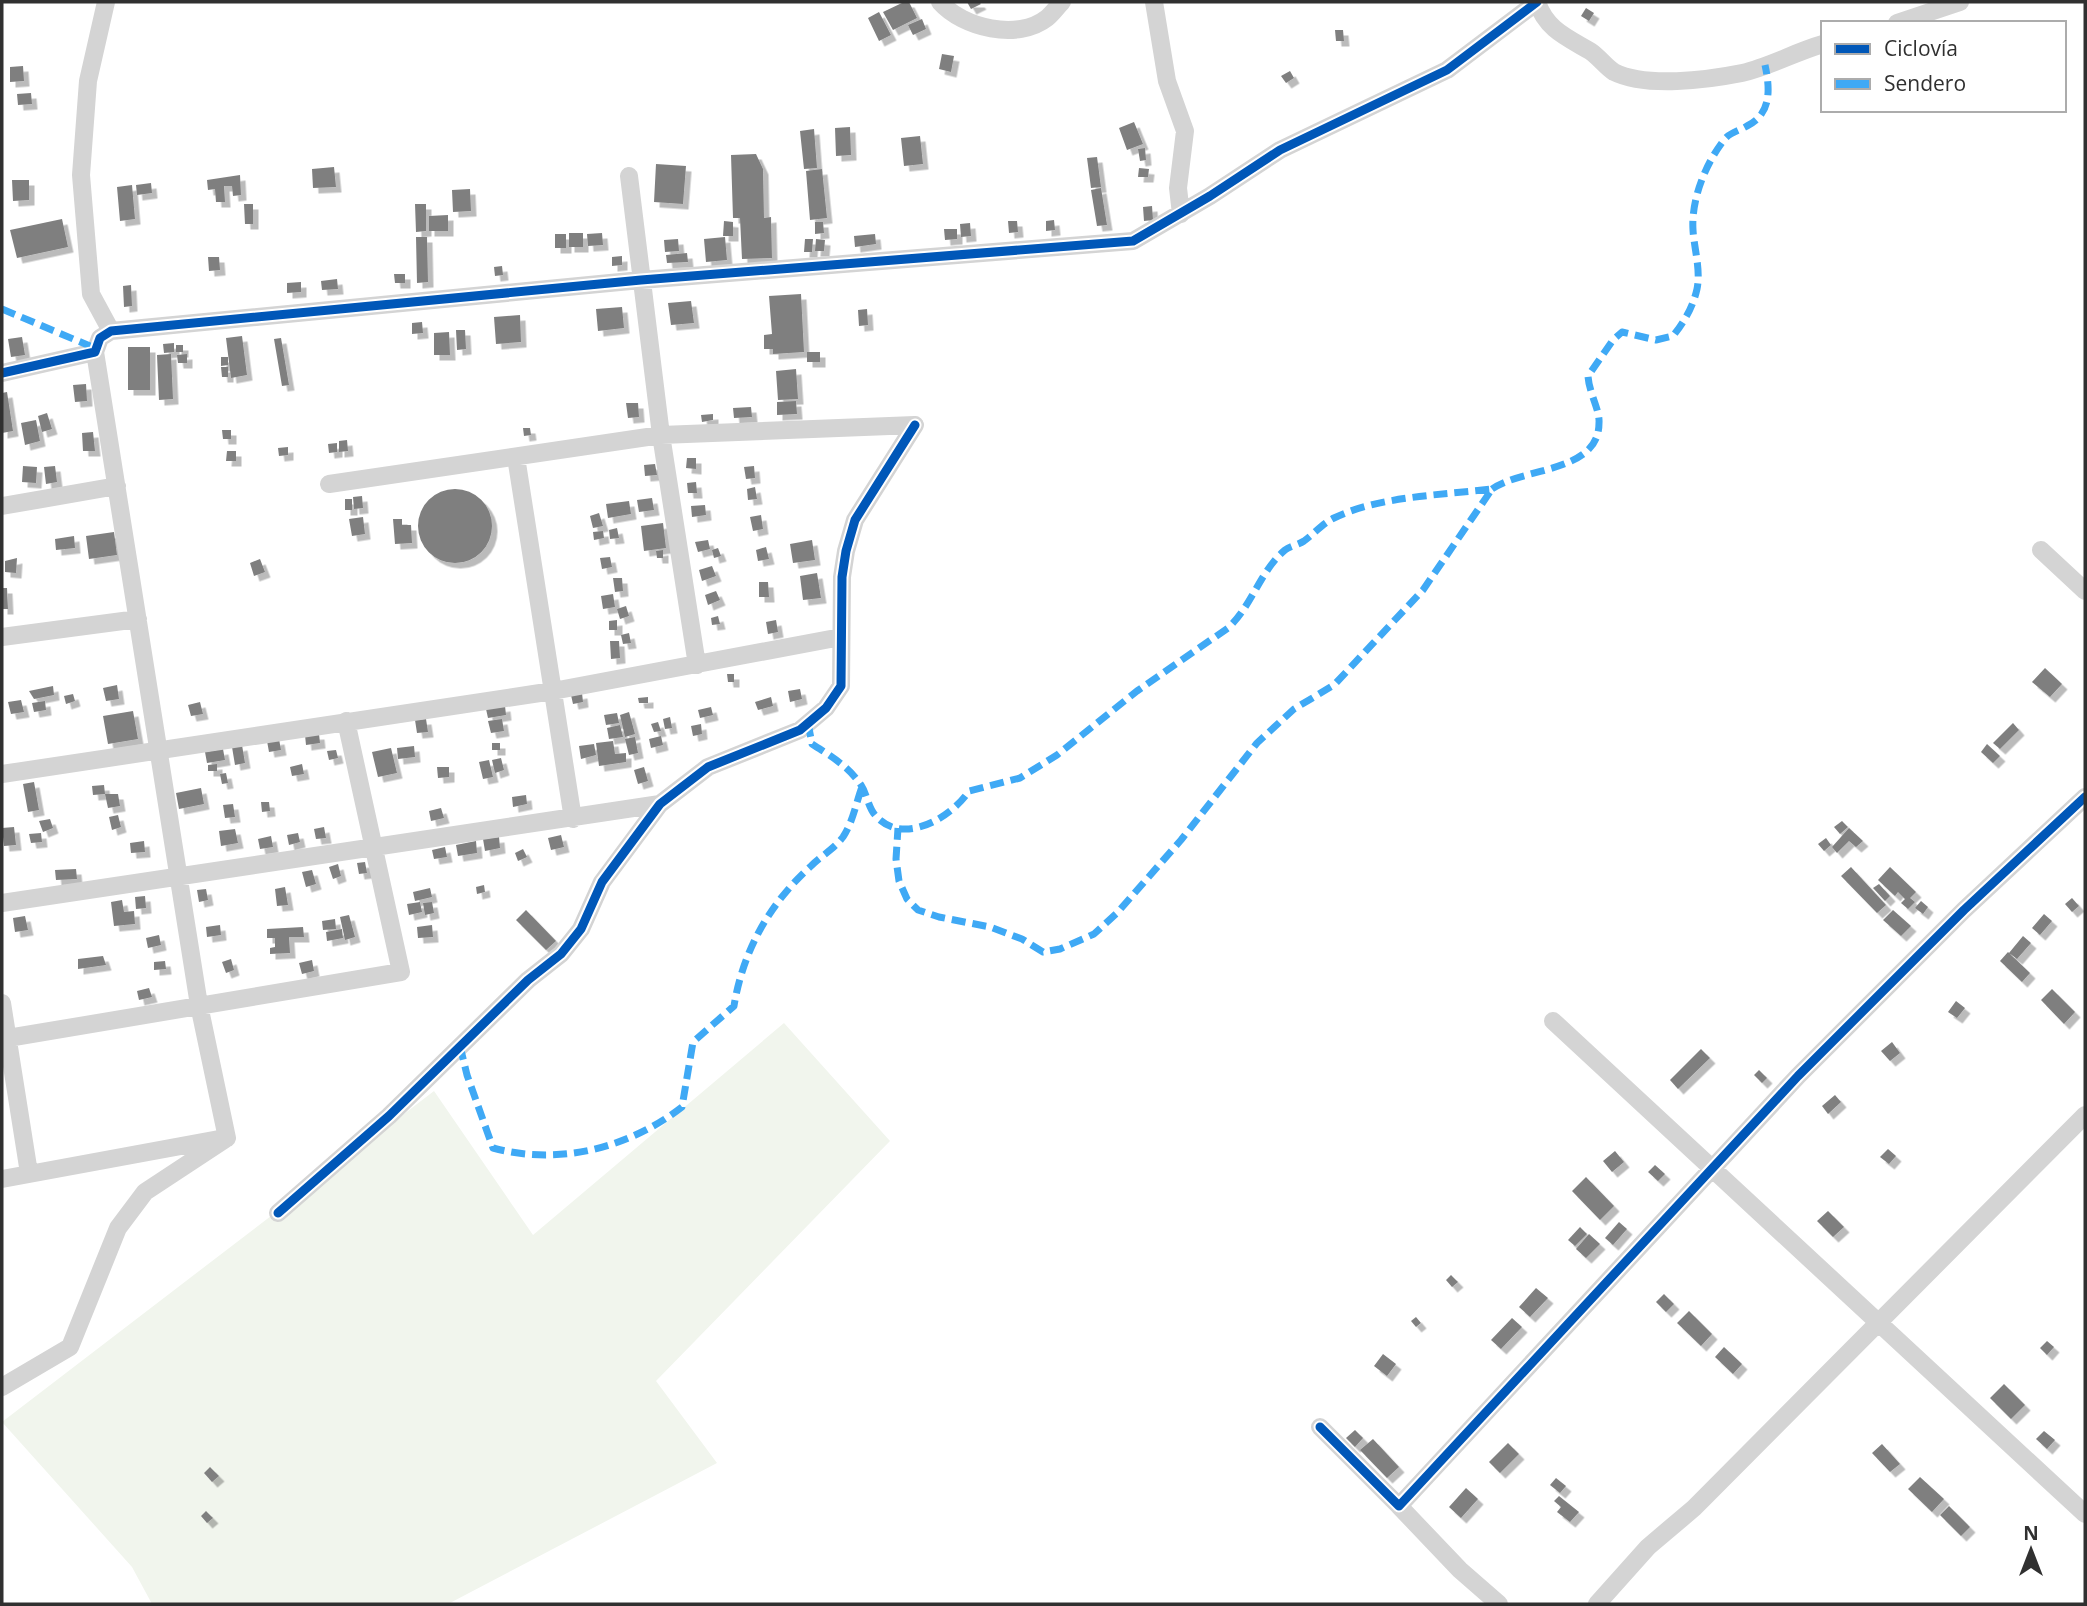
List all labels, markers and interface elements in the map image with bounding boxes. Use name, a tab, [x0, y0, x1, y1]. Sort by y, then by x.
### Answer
legend	[1821, 21, 2066, 112]
text: Ciclovía	[1884, 34, 1958, 62]
text: Sendero	[1884, 69, 1966, 97]
north arrow	[1996, 1515, 2066, 1585]
text: N	[2023, 1520, 2039, 1546]

